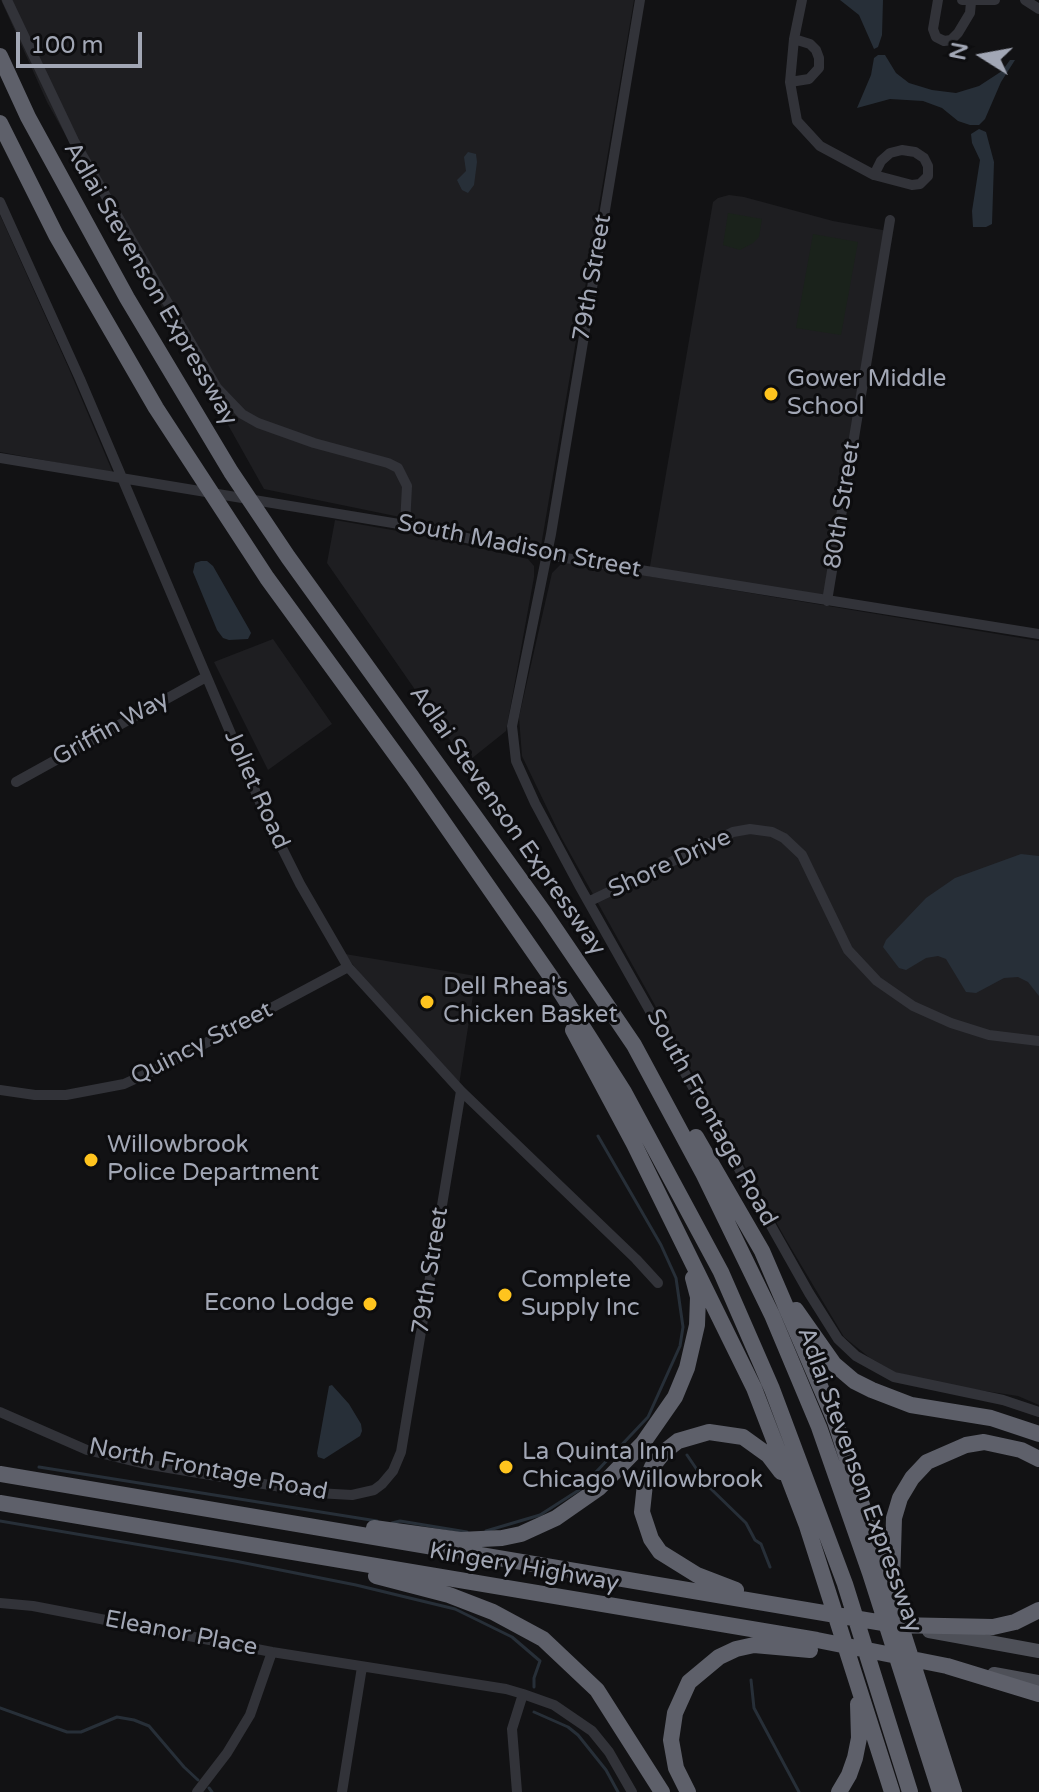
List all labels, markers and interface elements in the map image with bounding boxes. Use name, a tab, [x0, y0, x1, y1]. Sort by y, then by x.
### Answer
scale bar	[20, 16, 146, 66]
north arrow	[943, 16, 1023, 96]
text: 100 m	[30, 31, 104, 60]
text: N	[945, 40, 974, 63]
street label: Adlai Stevenson Expressway	[57, 137, 243, 431]
street label: 79th Street	[568, 212, 618, 344]
place label: Gower Middle School	[787, 366, 946, 422]
marker: Gower Middle School	[762, 385, 780, 403]
street label: 80th Street	[819, 439, 867, 571]
street label: South Madison Street	[395, 509, 643, 585]
street label: Adlai Stevenson Expressway	[403, 681, 611, 961]
street label: Griffin Way	[48, 685, 174, 773]
street label: Joliet Road	[217, 726, 295, 854]
street label: Shore Drive	[604, 823, 736, 905]
place label: Dell Rhea's Chicken Basket	[443, 974, 618, 1030]
marker: Dell Rhea's Chicken Basket	[418, 993, 436, 1011]
street label: Quincy Street	[126, 996, 278, 1092]
street label: South Frontage Road	[639, 1004, 783, 1232]
place label: Willowbrook Police Department	[107, 1132, 319, 1188]
marker: Willowbrook Police Department	[82, 1151, 100, 1169]
street label: 79th Street	[407, 1205, 455, 1337]
place label: Complete Supply Inc	[521, 1267, 640, 1323]
marker: Complete Supply Inc	[496, 1286, 514, 1304]
place label: Econo Lodge	[204, 1290, 354, 1318]
marker: Econo Lodge	[361, 1295, 379, 1313]
street label: Adlai Stevenson Expressway	[790, 1323, 928, 1637]
street label: North Frontage Road	[86, 1433, 330, 1507]
place label: La Quinta Inn Chicago Willowbrook	[522, 1439, 763, 1495]
marker: La Quinta Inn Chicago Willowbrook	[497, 1458, 515, 1476]
street label: Kingery Highway	[427, 1537, 621, 1599]
street label: Eleanor Place	[102, 1605, 260, 1663]

